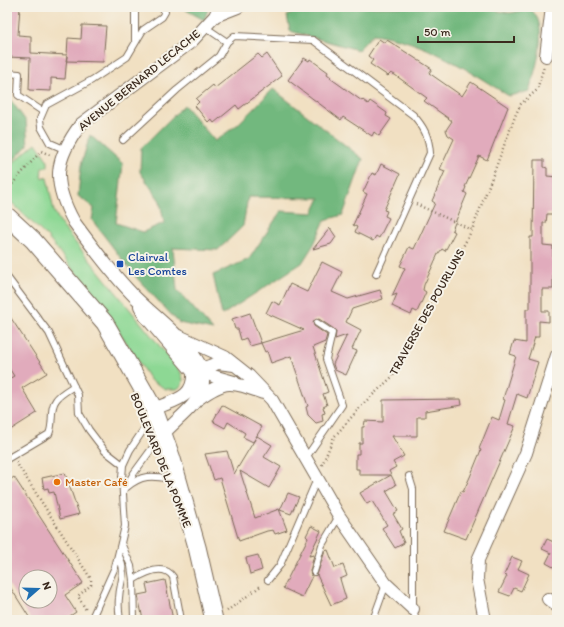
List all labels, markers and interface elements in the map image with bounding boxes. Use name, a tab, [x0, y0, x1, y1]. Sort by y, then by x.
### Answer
scale bar	[418, 18, 514, 44]
text: 50 m	[424, 25, 450, 39]
street label: AVENUE BERNARD LECACHE	[75, 26, 203, 134]
street label: TRAVERSE DES POURLUNS	[386, 246, 468, 378]
place label: Clairval Les Comtes	[128, 250, 187, 278]
marker: Clairval Les Comtes	[115, 259, 125, 269]
street label: BOULEVARD DE LA POMME	[127, 390, 195, 530]
place label: Master Café	[65, 475, 128, 489]
marker: Master Café	[52, 477, 62, 487]
north arrow	[18, 569, 58, 609]
text: N	[40, 580, 54, 591]

